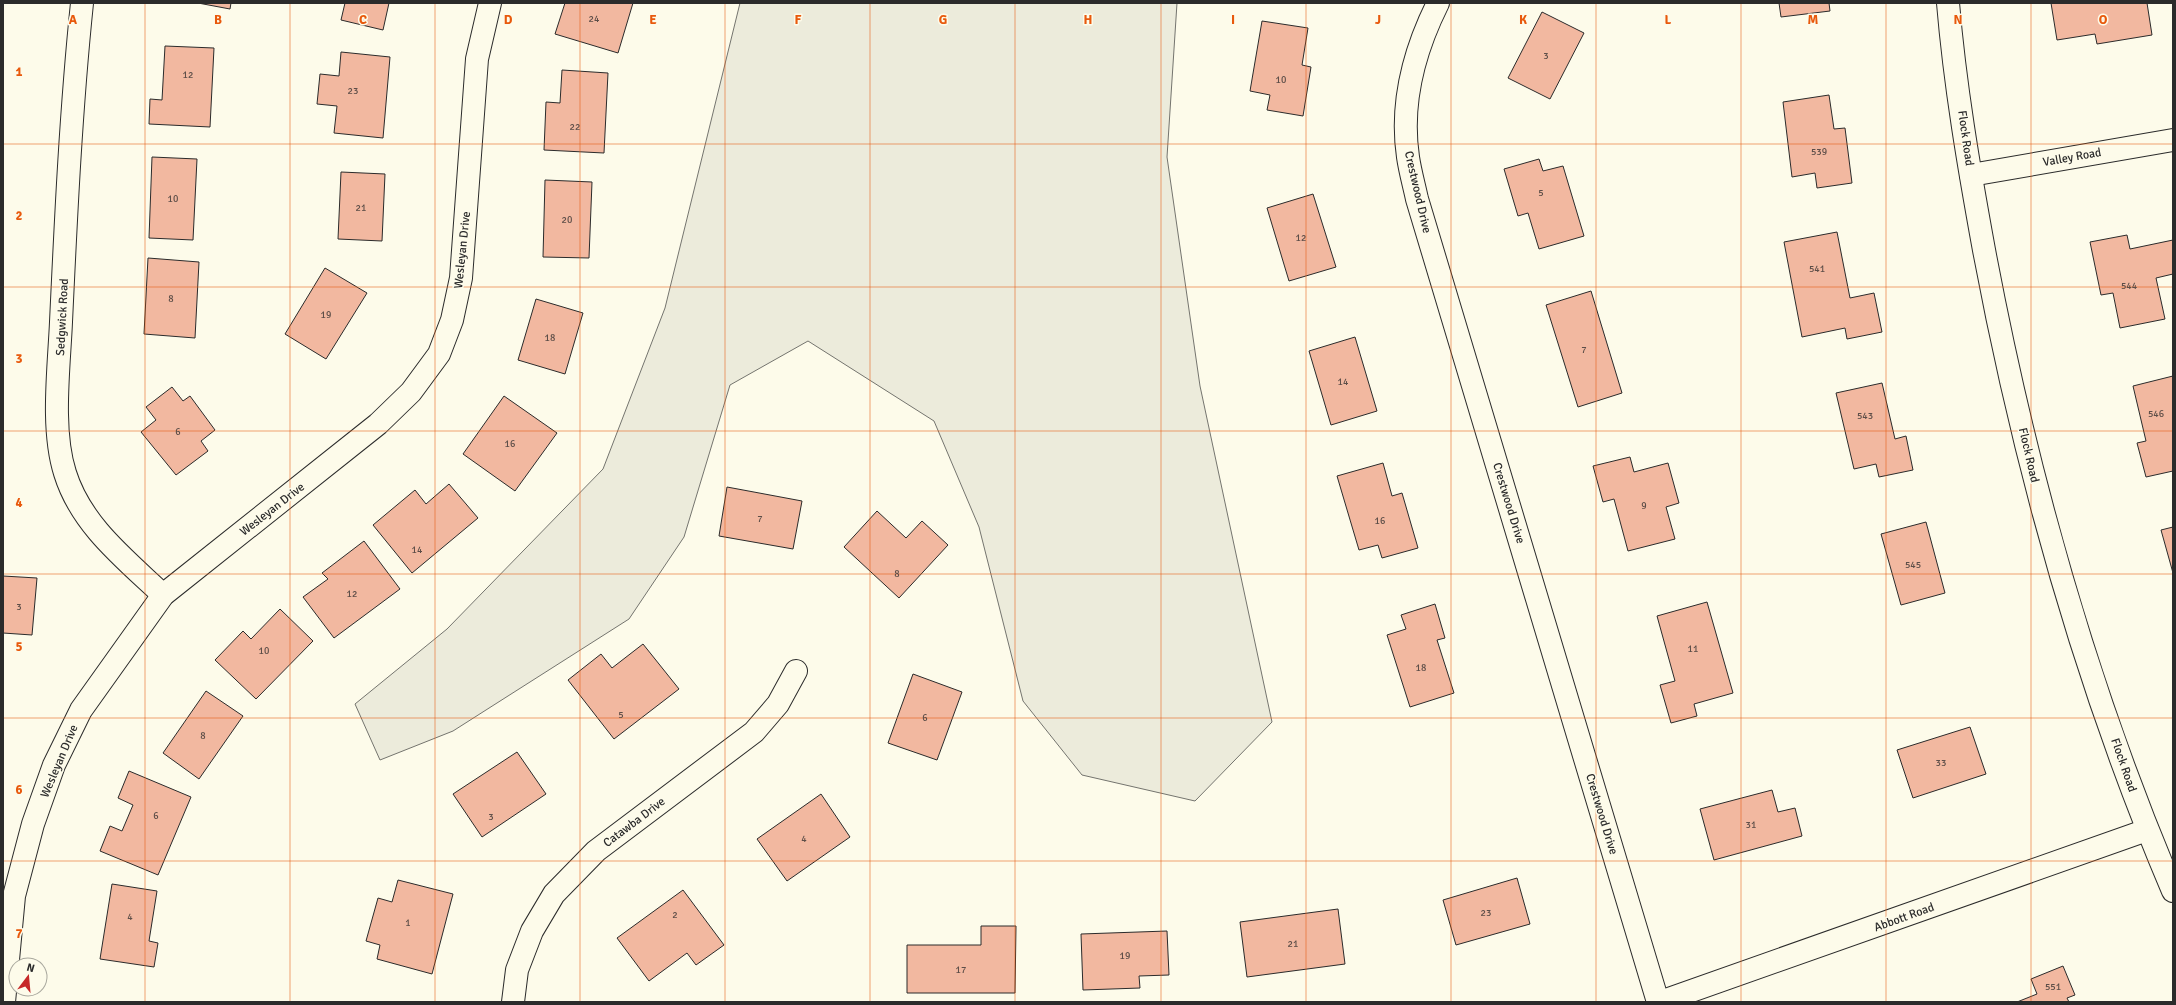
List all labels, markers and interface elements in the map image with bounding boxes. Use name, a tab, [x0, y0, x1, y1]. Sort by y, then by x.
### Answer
text: A	[69, 12, 78, 28]
text: B	[214, 12, 222, 28]
text: C	[359, 12, 367, 28]
text: D	[504, 12, 513, 28]
text: E	[649, 12, 657, 28]
text: F	[795, 12, 802, 28]
text: G	[939, 12, 947, 28]
text: H	[1084, 12, 1092, 28]
text: I	[1231, 12, 1235, 28]
text: J	[1375, 12, 1381, 28]
text: K	[1519, 12, 1527, 28]
text: L	[1665, 12, 1672, 28]
text: M	[1808, 12, 1819, 28]
text: N	[1953, 12, 1963, 28]
text: O	[2099, 12, 2108, 28]
house number: 24	[589, 13, 600, 25]
house number: 3	[1543, 50, 1549, 62]
text: 1	[15, 64, 23, 80]
house number: 12	[183, 69, 193, 81]
house number: 10	[1276, 74, 1286, 86]
house number: 23	[348, 85, 358, 97]
street label: Flock Road	[1954, 109, 1977, 167]
house number: 22	[570, 121, 580, 133]
street label: Valley Road	[2042, 145, 2102, 170]
house number: 539	[1811, 146, 1827, 158]
street label: Crestwood Drive	[1401, 150, 1434, 235]
house number: 5	[1538, 187, 1544, 199]
house number: 10	[168, 193, 178, 205]
house number: 21	[356, 202, 366, 214]
text: 2	[15, 208, 23, 224]
street label: Wesleyan Drive	[451, 211, 474, 290]
house number: 20	[562, 214, 572, 226]
house number: 12	[1296, 232, 1306, 244]
house number: 541	[1809, 263, 1825, 275]
street label: Sedgwick Road	[53, 278, 72, 356]
house number: 544	[2121, 280, 2138, 292]
house number: 8	[168, 293, 174, 305]
house number: 19	[321, 309, 331, 321]
house number: 18	[545, 332, 555, 344]
house number: 7	[1581, 344, 1587, 356]
text: 3	[15, 351, 23, 367]
house number: 14	[1338, 376, 1349, 388]
house number: 546	[2148, 408, 2164, 420]
house number: 543	[1857, 410, 1873, 422]
house number: 6	[175, 426, 181, 438]
street label: Flock Road	[2015, 426, 2042, 484]
house number: 16	[505, 438, 515, 450]
street label: Crestwood Drive	[1489, 461, 1528, 545]
street label: Wesleyan Drive	[237, 480, 308, 539]
text: 4	[15, 495, 23, 511]
house number: 9	[1641, 500, 1647, 512]
house number: 7	[757, 513, 763, 525]
house number: 16	[1375, 515, 1385, 527]
house number: 14	[412, 544, 423, 556]
house number: 545	[1905, 559, 1921, 571]
house number: 8	[894, 568, 900, 580]
house number: 12	[347, 588, 357, 600]
house number: 3	[16, 601, 22, 613]
text: 5	[15, 639, 23, 655]
house number: 11	[1688, 643, 1698, 655]
house number: 10	[259, 645, 269, 657]
house number: 18	[1416, 662, 1426, 674]
house number: 5	[618, 709, 624, 721]
house number: 6	[922, 712, 928, 724]
street label: Wesleyan Drive	[37, 722, 82, 800]
house number: 8	[200, 730, 206, 742]
street label: Flock Road	[2107, 736, 2140, 794]
house number: 33	[1936, 757, 1946, 769]
street label: Crestwood Drive	[1582, 772, 1621, 856]
text: 6	[15, 782, 23, 798]
street label: Catawba Drive	[600, 794, 668, 851]
house number: 6	[153, 810, 159, 822]
house number: 3	[488, 811, 494, 823]
house number: 31	[1746, 819, 1756, 831]
house number: 4	[801, 833, 807, 845]
street label: Abbott Road	[1872, 900, 1936, 935]
house number: 23	[1481, 907, 1491, 919]
house number: 2	[672, 909, 678, 921]
house number: 4	[127, 911, 133, 923]
house number: 1	[405, 917, 411, 929]
text: 7	[15, 926, 23, 942]
house number: 21	[1288, 938, 1298, 950]
house number: 19	[1120, 950, 1130, 962]
north arrow	[8, 957, 48, 997]
text: N	[25, 961, 36, 975]
house number: 17	[956, 964, 966, 976]
house number: 551	[2045, 981, 2061, 993]

